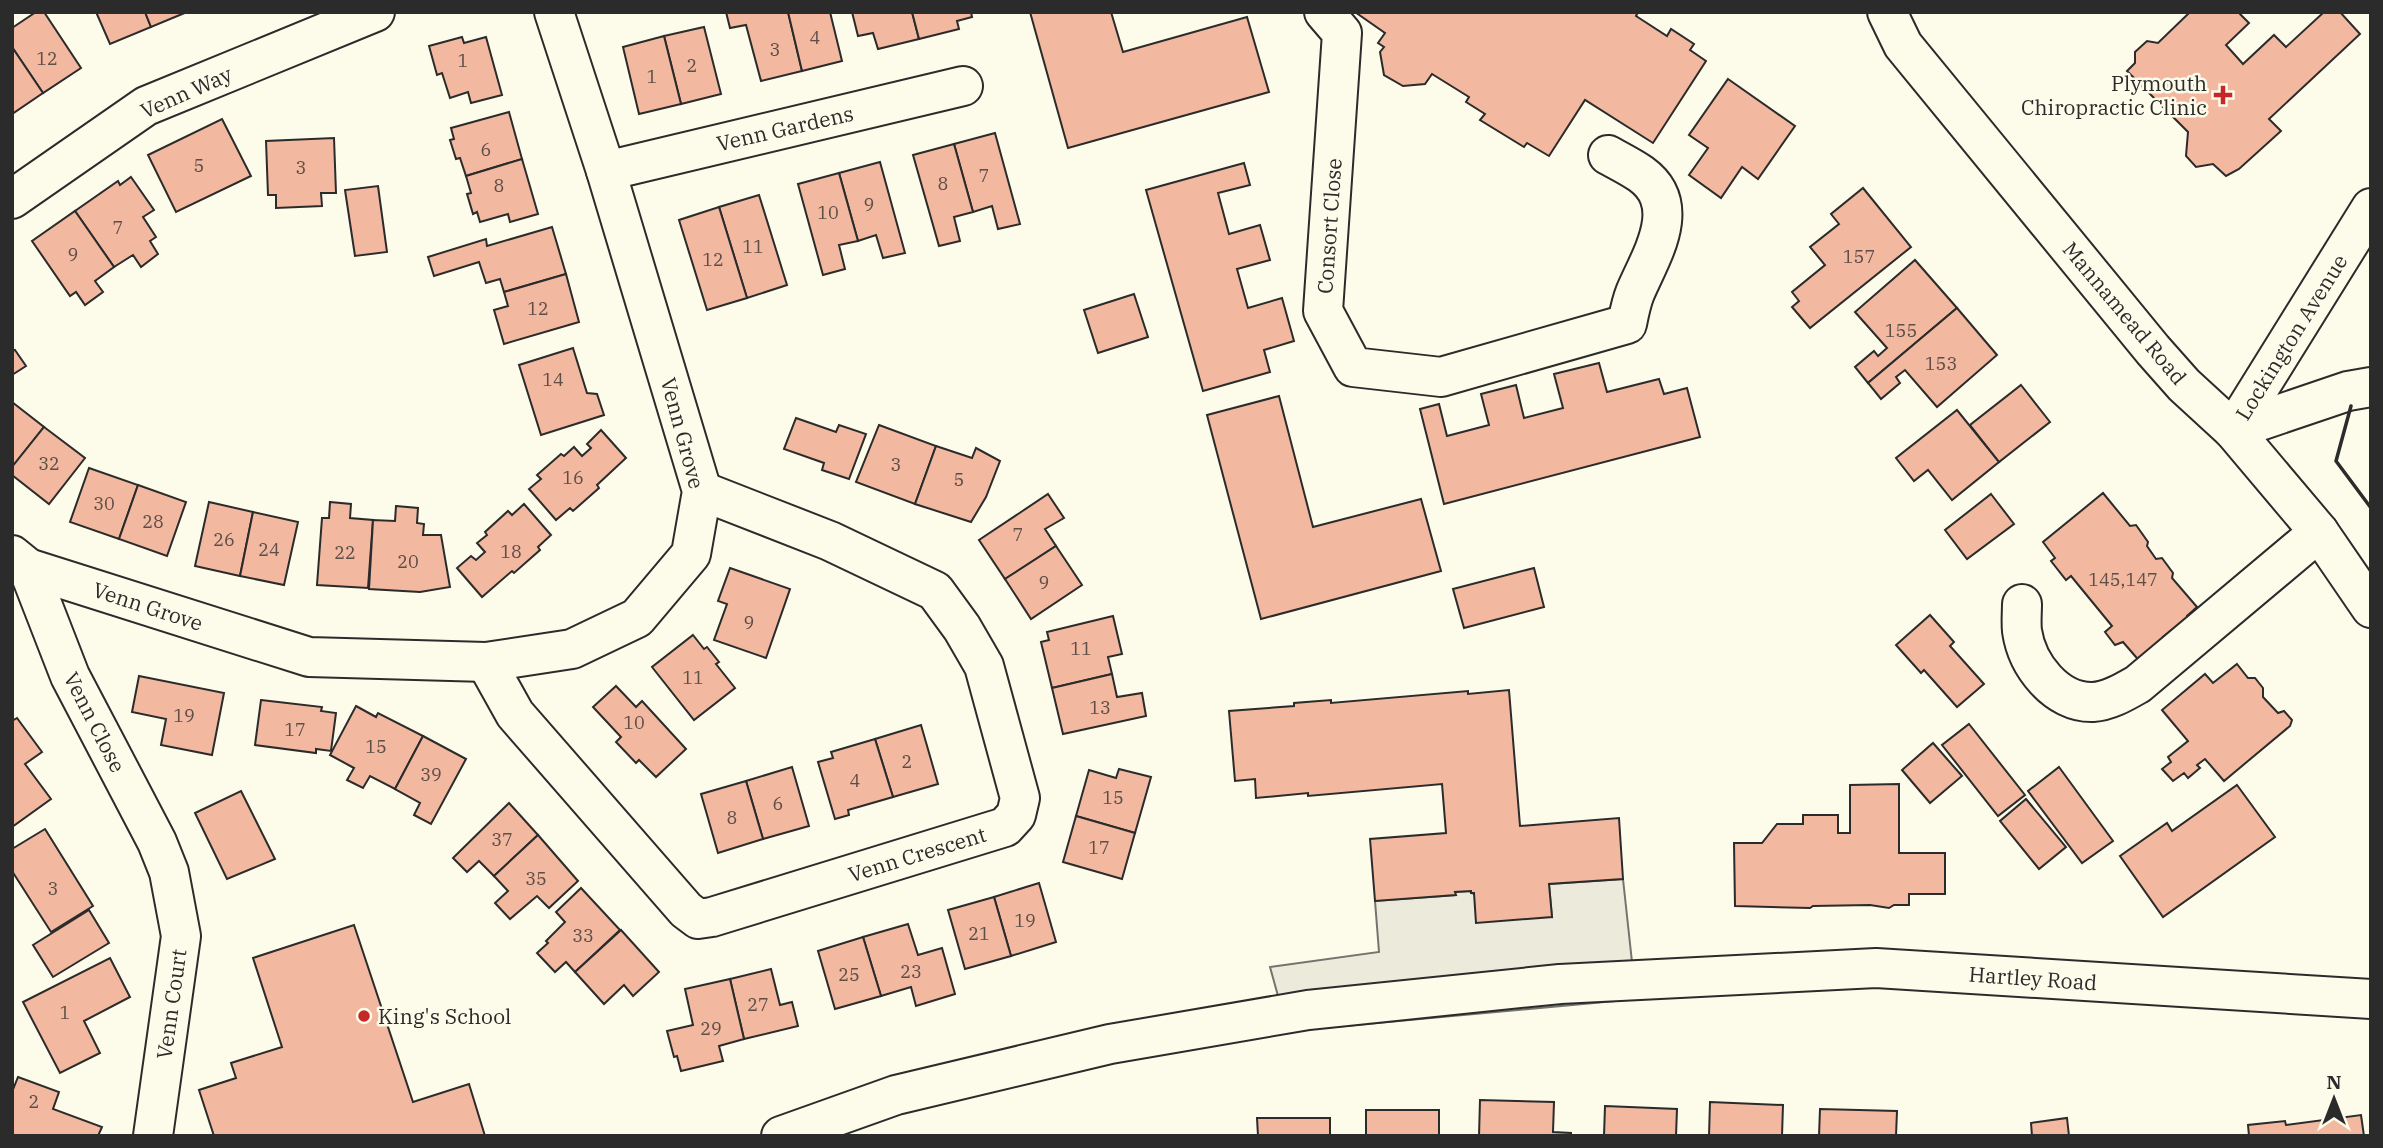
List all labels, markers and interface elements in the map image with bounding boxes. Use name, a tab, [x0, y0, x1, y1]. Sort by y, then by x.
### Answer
house number: 4	[810, 26, 820, 49]
house number: 3	[770, 38, 780, 61]
house number: 12	[36, 47, 58, 70]
house number: 1	[458, 49, 468, 72]
house number: 2	[687, 54, 697, 77]
street label: Venn Way	[136, 59, 237, 125]
house number: 1	[647, 65, 657, 88]
place label: Plymouth Chiropractic Clinic	[2021, 69, 2207, 121]
marker: Plymouth Chiropractic Clinic	[2213, 85, 2233, 105]
street label: Venn Gardens	[714, 99, 856, 157]
house number: 6	[481, 138, 491, 161]
house number: 5	[194, 154, 204, 177]
house number: 3	[296, 156, 306, 179]
street label: Consort Close	[1310, 157, 1348, 295]
house number: 7	[979, 164, 989, 187]
house number: 8	[938, 172, 948, 195]
house number: 8	[494, 174, 504, 197]
house number: 9	[864, 193, 874, 216]
house number: 10	[817, 201, 839, 224]
house number: 7	[113, 216, 123, 239]
house number: 11	[742, 235, 764, 258]
street label: Mannamead Road	[2057, 236, 2193, 391]
house number: 9	[68, 243, 78, 266]
house number: 157	[1843, 245, 1875, 268]
house number: 12	[702, 248, 724, 271]
street label: Lockington Avenue	[2229, 249, 2353, 425]
house number: 12	[527, 297, 549, 320]
house number: 155	[1885, 319, 1917, 342]
house number: 153	[1925, 352, 1957, 375]
house number: 14	[542, 368, 564, 391]
street label: Venn Grove	[655, 374, 711, 492]
house number: 32	[38, 452, 60, 475]
house number: 3	[891, 453, 901, 476]
house number: 16	[562, 466, 584, 489]
house number: 5	[954, 468, 964, 491]
house number: 30	[93, 492, 115, 515]
house number: 28	[142, 510, 164, 533]
house number: 7	[1013, 523, 1023, 546]
house number: 26	[213, 528, 235, 551]
house number: 24	[258, 538, 280, 561]
house number: 18	[500, 540, 522, 563]
house number: 22	[334, 541, 356, 564]
house number: 20	[397, 550, 419, 573]
house number: 145,147	[2088, 568, 2158, 591]
house number: 9	[1039, 571, 1049, 594]
street label: Venn Grove	[89, 575, 207, 637]
house number: 9	[744, 611, 754, 634]
house number: 11	[1070, 637, 1092, 660]
house number: 11	[682, 666, 704, 689]
street label: Venn Close	[58, 667, 132, 777]
house number: 13	[1089, 696, 1111, 719]
house number: 19	[173, 704, 195, 727]
house number: 10	[623, 711, 645, 734]
house number: 17	[284, 718, 306, 741]
house number: 15	[365, 735, 387, 758]
house number: 2	[902, 750, 912, 773]
house number: 39	[420, 763, 442, 786]
house number: 4	[850, 769, 860, 792]
house number: 15	[1102, 786, 1124, 809]
house number: 6	[773, 792, 783, 815]
house number: 8	[727, 806, 737, 829]
street label: Venn Crescent	[845, 820, 989, 888]
house number: 37	[491, 828, 513, 851]
house number: 17	[1088, 836, 1110, 859]
house number: 35	[525, 867, 547, 890]
house number: 3	[48, 877, 58, 900]
house number: 19	[1014, 909, 1036, 932]
house number: 21	[968, 922, 990, 945]
house number: 33	[572, 924, 594, 947]
street label: Venn Court	[149, 947, 193, 1061]
house number: 23	[900, 960, 922, 983]
street label: Hartley Road	[1968, 960, 2098, 996]
house number: 25	[838, 963, 860, 986]
house number: 27	[747, 993, 769, 1016]
house number: 1	[60, 1001, 70, 1024]
place label: King's School	[378, 1002, 511, 1030]
marker: King's School	[356, 1008, 372, 1024]
house number: 29	[700, 1017, 722, 1040]
north arrow	[2299, 1064, 2369, 1134]
text: N	[2326, 1070, 2342, 1094]
house number: 2	[29, 1090, 39, 1113]

